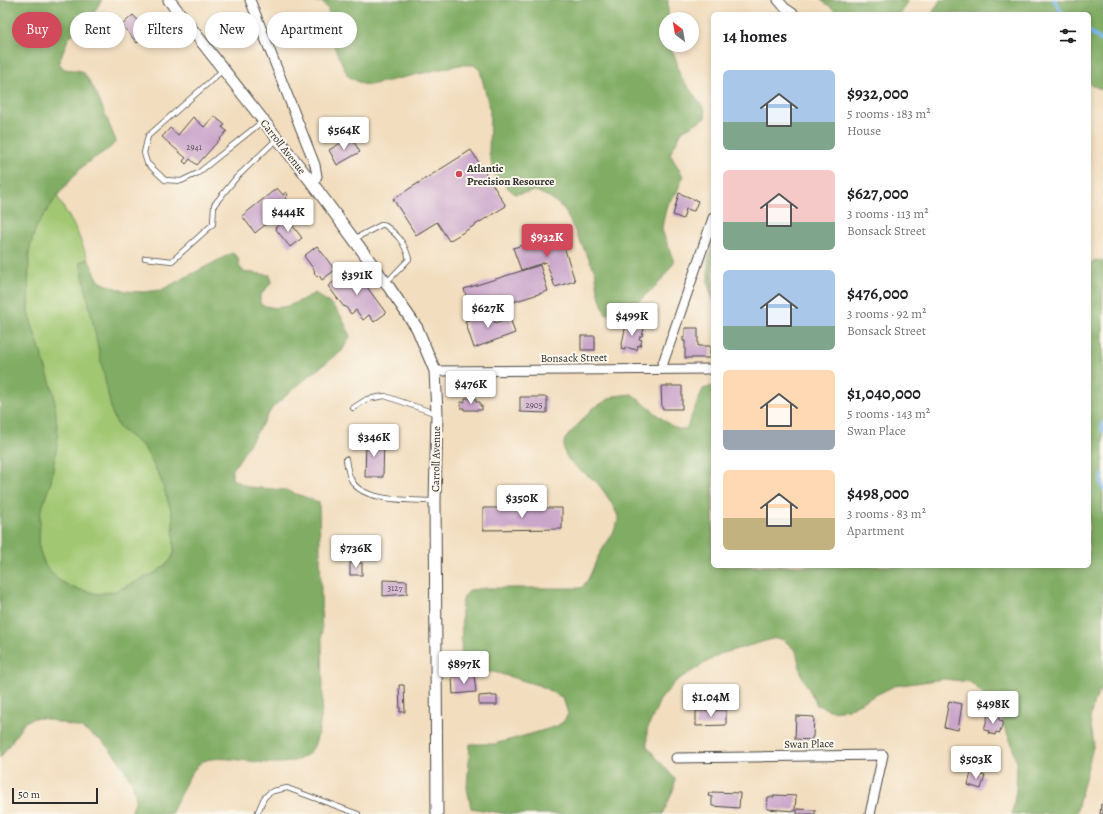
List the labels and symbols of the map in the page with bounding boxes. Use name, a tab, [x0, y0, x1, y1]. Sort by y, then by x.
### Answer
north arrow	[659, 12, 699, 52]
street label: Carroll Avenue	[257, 116, 309, 178]
pin: $564K	[316, 117, 372, 151]
house number: 2941	[186, 141, 202, 153]
place label: Atlantic Precision Resource	[466, 161, 554, 189]
marker: Atlantic Precision Resource	[454, 169, 464, 179]
pin: $444K	[260, 199, 316, 233]
pin: $932K	[519, 224, 575, 258]
pin: $391K	[329, 262, 385, 296]
pin: $627K	[460, 295, 516, 329]
pin: $499K	[604, 303, 660, 337]
street label: Bonsack Street	[540, 350, 608, 366]
pin: $476K	[443, 371, 499, 405]
house number: 2905	[525, 399, 543, 411]
pin: $346K	[346, 424, 402, 458]
street label: Carroll Avenue	[428, 426, 444, 492]
pin: $350K	[494, 485, 550, 519]
pin: $736K	[328, 535, 384, 569]
house number: 3127	[388, 582, 403, 594]
pin: $897K	[436, 651, 492, 685]
pin: $1.04M	[678, 684, 744, 718]
pin: $498K	[965, 691, 1021, 725]
street label: Swan Place	[784, 736, 834, 752]
pin: $503K	[948, 746, 1004, 780]
scale bar	[12, 786, 98, 805]

